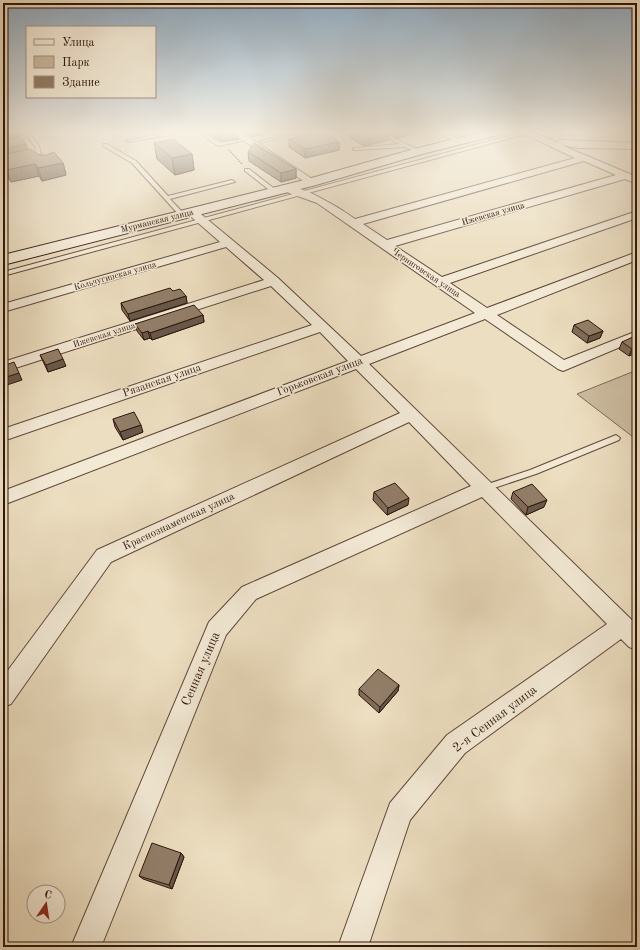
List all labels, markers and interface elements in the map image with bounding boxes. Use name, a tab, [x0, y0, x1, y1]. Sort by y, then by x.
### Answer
legend	[26, 26, 156, 98]
text: Улица	[62, 37, 95, 49]
text: Парк	[62, 57, 90, 69]
text: Здание	[62, 77, 100, 89]
street label: Ижевская улица	[461, 201, 526, 227]
street label: Мурманская улица	[120, 207, 195, 234]
street label: Черниговская улица	[390, 247, 462, 300]
street label: Кольчугинская улица	[73, 260, 158, 292]
street label: Ижевская улица	[72, 321, 137, 349]
street label: Горьковская улица	[276, 355, 365, 398]
street label: Рязанская улица	[121, 362, 203, 400]
street label: Краснознаменская улица	[121, 491, 237, 553]
street label: Сенная улица	[180, 630, 223, 708]
street label: 2-я Сенная улица	[450, 683, 540, 755]
north arrow	[26, 884, 66, 924]
text: С	[43, 890, 53, 902]

